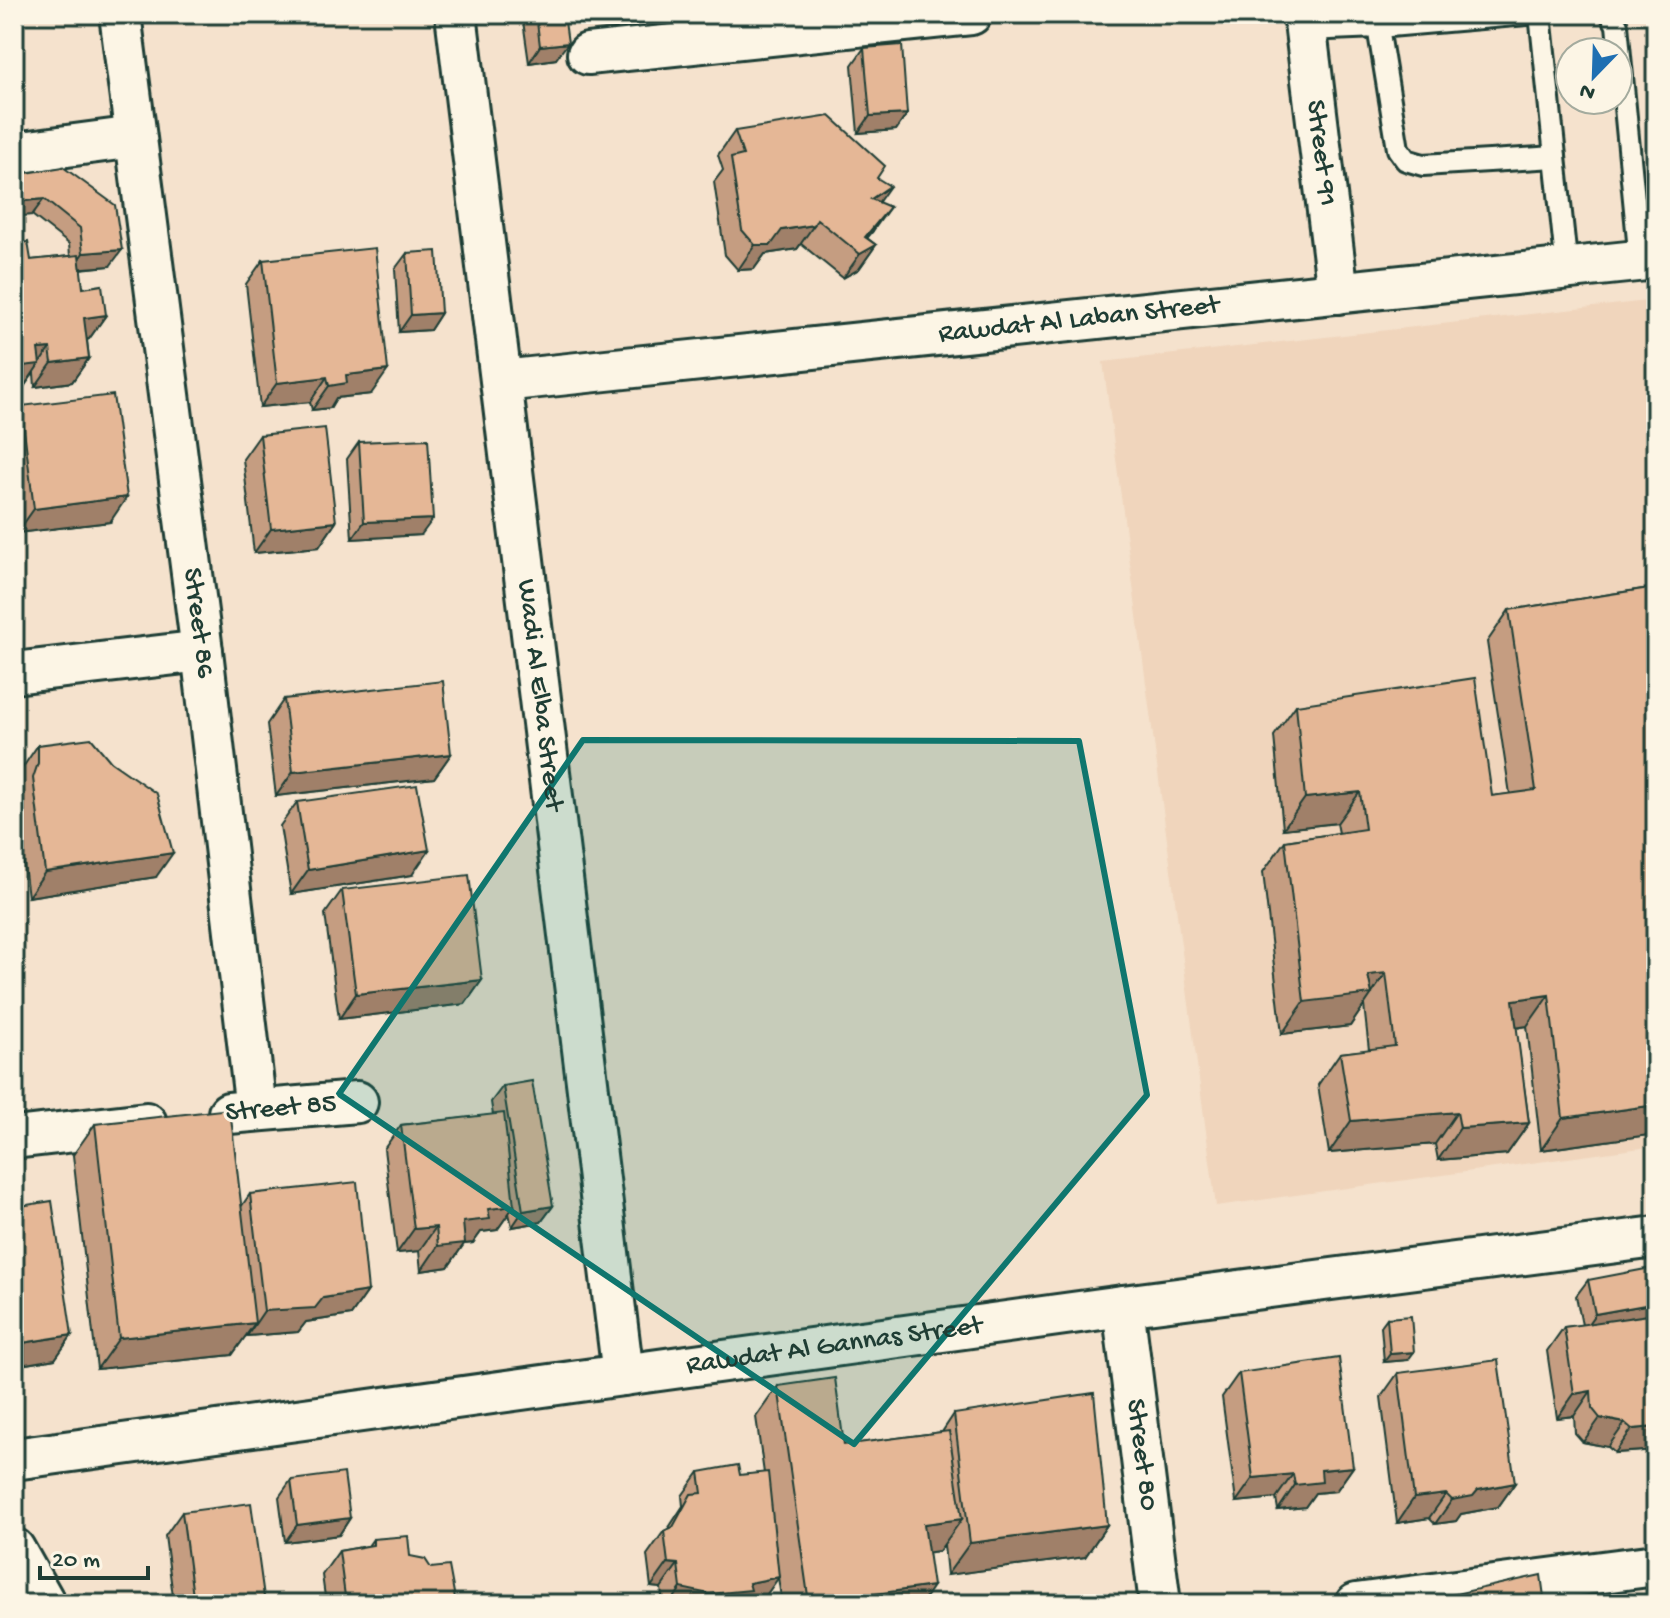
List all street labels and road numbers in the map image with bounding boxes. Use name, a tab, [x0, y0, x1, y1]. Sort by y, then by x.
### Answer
street label: Street 91	[1298, 98, 1344, 208]
street label: Rawdat Al Laban Street	[937, 289, 1223, 351]
street label: Street 86	[175, 566, 222, 681]
street label: Wadi Al Elba Street	[509, 577, 570, 815]
street label: Street 85	[224, 1088, 338, 1130]
street label: Rawdat Al Gannas Street	[684, 1309, 987, 1383]
street label: Street 80	[1118, 1397, 1165, 1513]

